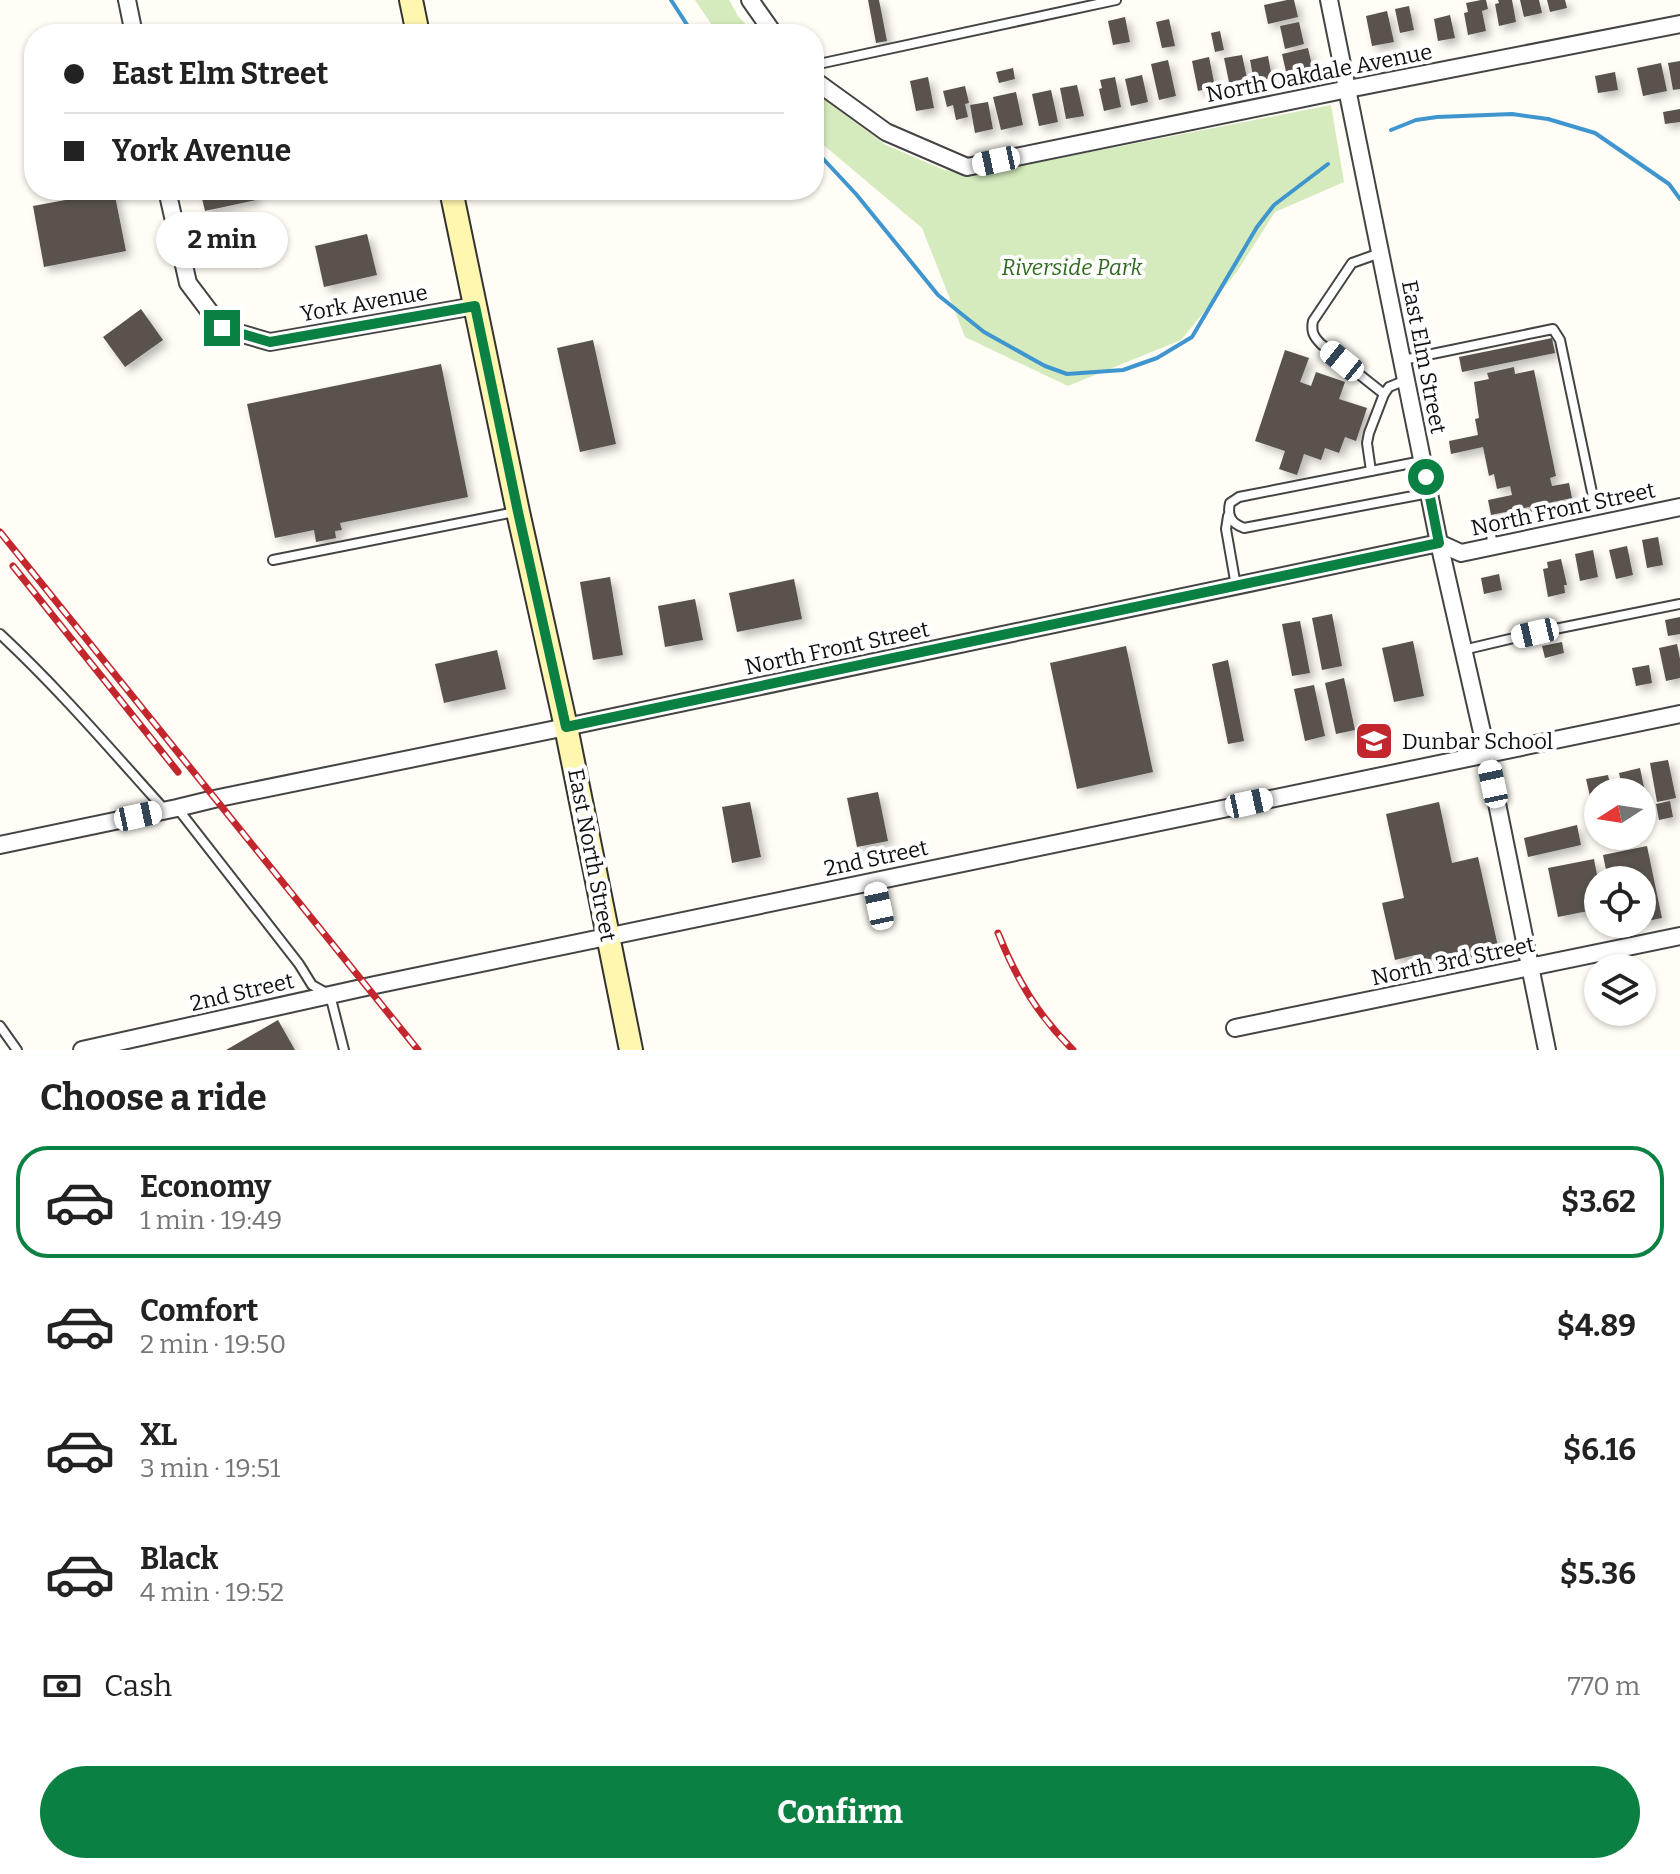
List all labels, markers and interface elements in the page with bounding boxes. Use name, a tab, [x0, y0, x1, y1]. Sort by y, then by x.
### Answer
street label: North Oakdale Avenue	[1204, 38, 1434, 108]
text: East Elm Street	[112, 56, 328, 92]
text: York Avenue	[112, 133, 291, 169]
car	[970, 144, 1022, 178]
callout: 2 min	[156, 212, 288, 268]
text: 2 min	[187, 224, 257, 255]
park label: Riverside Park	[1002, 254, 1144, 281]
street label: East Elm Street	[1396, 278, 1452, 436]
street label: York Avenue	[298, 279, 430, 327]
route end	[204, 310, 240, 346]
car	[1316, 337, 1368, 385]
route start	[1408, 459, 1444, 495]
street label: North Front Street	[1468, 476, 1658, 542]
street label: North Front Street	[742, 615, 932, 681]
car	[1509, 616, 1561, 650]
school or university icon: Dunbar School	[1353, 720, 1395, 762]
place label: Dunbar School	[1402, 728, 1553, 755]
car	[1476, 758, 1510, 810]
street label: East North Street	[562, 766, 622, 944]
north arrow	[1584, 778, 1656, 850]
map controls	[1584, 778, 1656, 1026]
car	[1223, 786, 1275, 820]
car	[112, 799, 164, 833]
street label: 2nd Street	[822, 834, 930, 882]
button: locate	[1584, 866, 1656, 938]
car	[862, 880, 896, 932]
street label: North 3rd Street	[1369, 931, 1537, 991]
button: layers	[1584, 954, 1656, 1026]
street label: 2nd Street	[188, 967, 296, 1017]
text: Choose a ride	[40, 1076, 267, 1120]
icon: car	[44, 1166, 116, 1238]
text: Economy	[140, 1169, 271, 1205]
text: $3.62	[1561, 1184, 1636, 1220]
text: 1 min · 19:49	[140, 1205, 282, 1236]
icon: car	[44, 1290, 116, 1362]
text: Comfort	[140, 1293, 258, 1329]
text: $4.89	[1557, 1308, 1636, 1344]
text: 2 min · 19:50	[140, 1329, 286, 1360]
icon: car	[44, 1414, 116, 1486]
text: XL	[140, 1417, 177, 1453]
text: $6.16	[1563, 1432, 1636, 1468]
text: 3 min · 19:51	[140, 1453, 280, 1484]
icon: car	[44, 1538, 116, 1610]
text: Black	[140, 1541, 218, 1577]
text: $5.36	[1560, 1556, 1636, 1592]
text: 4 min · 19:52	[140, 1577, 284, 1608]
icon: cash	[40, 1664, 84, 1708]
text: Cash	[104, 1668, 172, 1704]
text: 770 m	[1568, 1671, 1640, 1702]
button: Confirm	[40, 1766, 1640, 1858]

